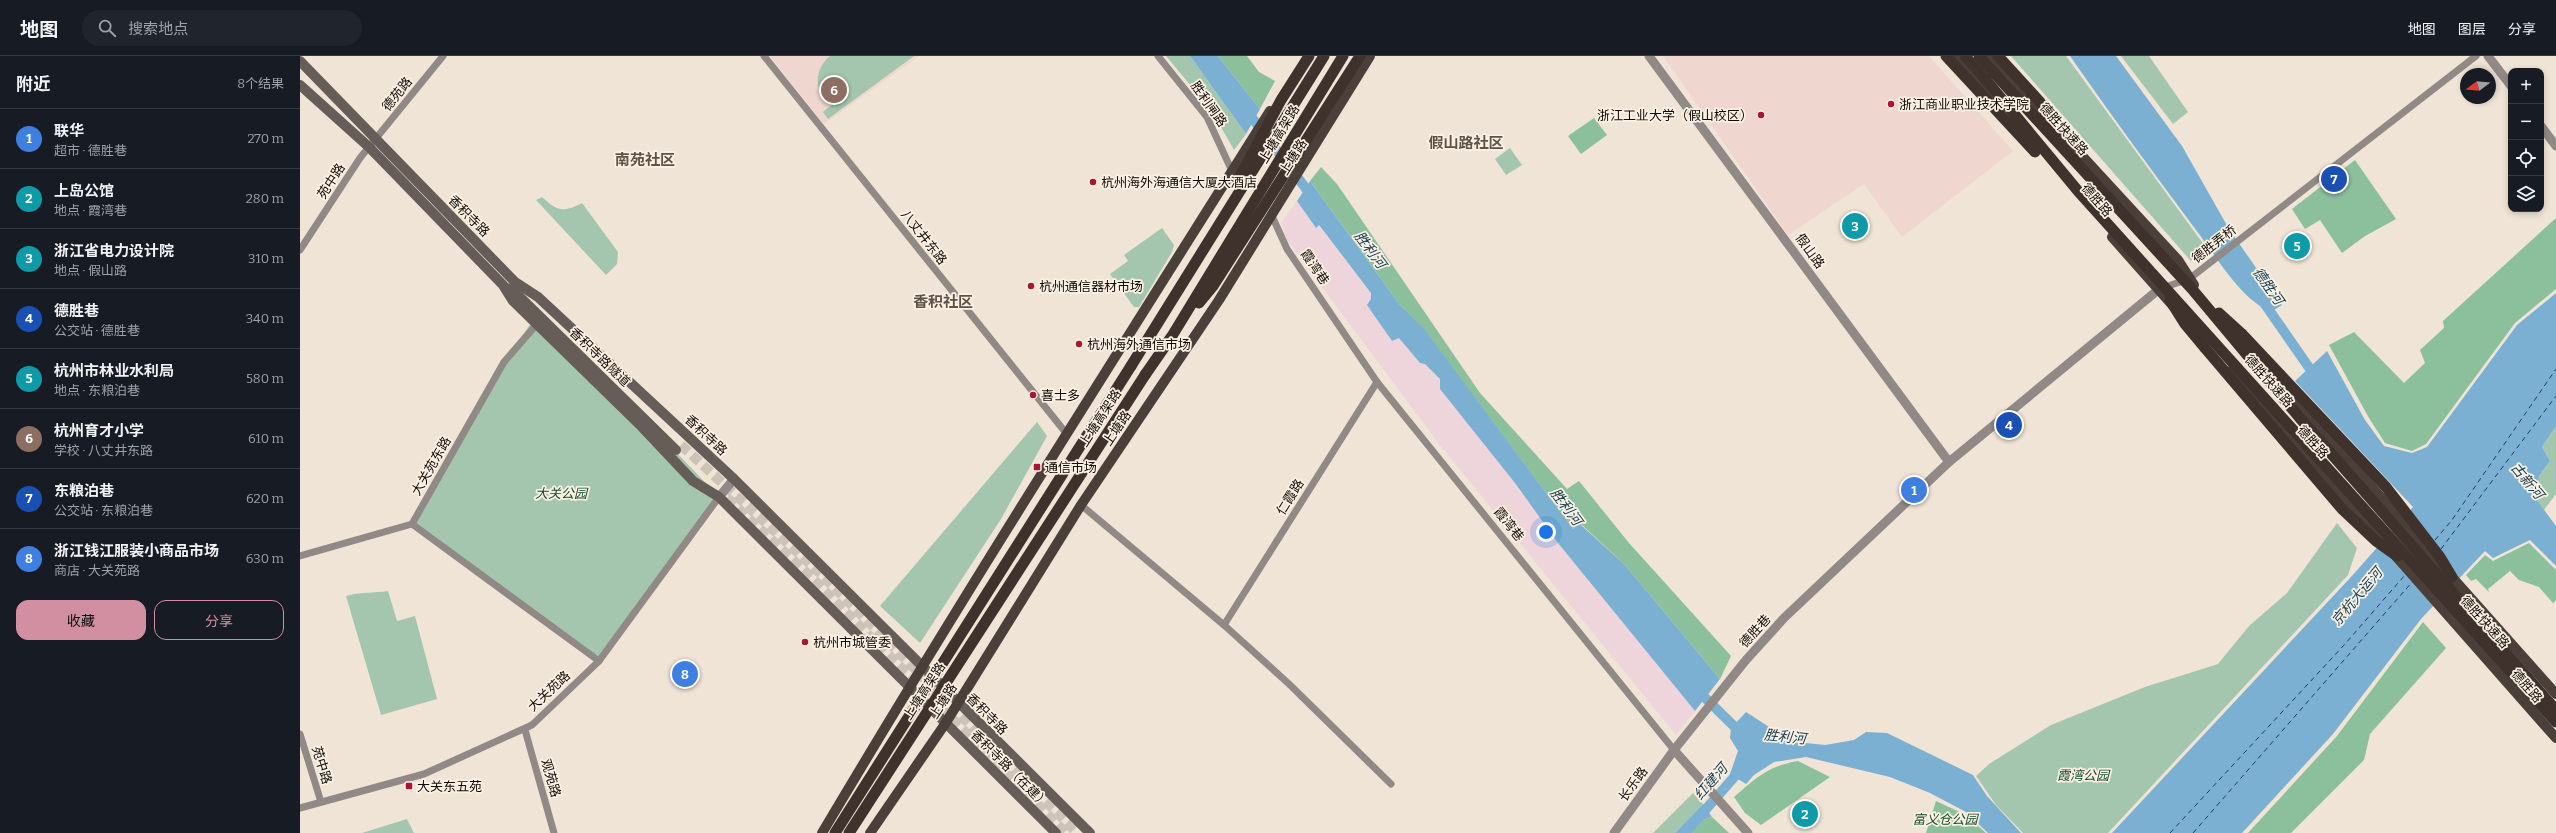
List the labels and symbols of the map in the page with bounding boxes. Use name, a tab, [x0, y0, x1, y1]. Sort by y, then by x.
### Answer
north arrow	[2460, 68, 2496, 104]
street label: 德苑路	[379, 74, 415, 114]
pin: 6	[821, 75, 847, 105]
street label: 胜利闸路	[1188, 78, 1230, 130]
place label: 浙江商业职业技术学院	[1899, 97, 2029, 112]
marker: 浙江商业职业技术学院	[1886, 99, 1896, 109]
street label: 德胜快速路	[2037, 100, 2091, 158]
street label: 上塘高架路	[1256, 102, 1302, 166]
place label: 浙江工业大学（假山校区）	[1597, 108, 1753, 123]
marker: 浙江工业大学（假山校区）	[1756, 110, 1766, 120]
district label: 假山路社区	[1428, 134, 1504, 152]
street label: 上塘路	[1276, 136, 1310, 178]
district label: 南苑社区	[615, 151, 675, 169]
street label: 苑中路	[314, 161, 348, 201]
pin: 7	[2321, 164, 2347, 194]
place label: 杭州海外海通信大厦大酒店	[1101, 175, 1257, 190]
marker: 杭州海外海通信大厦大酒店	[1088, 177, 1098, 187]
street label: 德胜路	[2079, 180, 2115, 220]
street label: 香积寺路	[445, 192, 493, 240]
street label: 八丈井东路	[898, 207, 950, 267]
pin: 3	[1842, 211, 1868, 241]
street label: 德胜弄桥	[2189, 222, 2239, 266]
water label: 胜利河	[1351, 228, 1391, 274]
street label: 假山路	[1792, 231, 1828, 271]
pin: 5	[2284, 231, 2310, 261]
street label: 霞湾巷	[1298, 247, 1332, 287]
water label: 德胜河	[2249, 264, 2289, 311]
place label: 杭州通信器材市场	[1039, 279, 1143, 294]
marker: 杭州通信器材市场	[1026, 281, 1036, 291]
district label: 香积社区	[913, 293, 973, 311]
street label: 香积寺路隧道	[567, 325, 633, 389]
place label: 杭州海外通信市场	[1087, 337, 1191, 352]
marker: 杭州海外通信市场	[1074, 339, 1084, 349]
street label: 德胜快速路	[2242, 352, 2296, 410]
street label: 上塘高架路	[1076, 387, 1124, 449]
place label: 喜士多	[1041, 388, 1080, 403]
marker: 喜士多	[1028, 390, 1038, 400]
street label: 上塘路	[1100, 408, 1134, 448]
pin: 4	[1996, 410, 2022, 440]
street label: 香积寺路	[682, 412, 730, 458]
street label: 德胜路	[2294, 422, 2332, 462]
street label: 大关苑东路	[408, 434, 454, 498]
water label: 古新河	[2507, 459, 2549, 505]
place label: 通信市场	[1045, 460, 1097, 475]
marker: 通信市场	[1032, 462, 1042, 472]
pin: 1	[1901, 475, 1927, 505]
street label: 仁霞路	[1273, 476, 1307, 518]
water label: 胜利河	[1547, 485, 1587, 531]
park label: 大关公园	[535, 486, 589, 501]
street label: 霞湾巷	[1491, 504, 1527, 544]
your location	[1536, 522, 1556, 542]
water label: 京杭大运河	[2328, 562, 2388, 629]
street label: 德胜快速路	[2458, 593, 2512, 651]
street label: 德胜巷	[1736, 611, 1774, 651]
place label: 杭州市城管委	[813, 635, 891, 650]
marker: 杭州市城管委	[800, 637, 810, 647]
pin: 8	[672, 659, 698, 689]
street label: 上塘高架路	[900, 660, 948, 722]
street label: 德胜路	[2509, 666, 2545, 706]
street label: 大关苑路	[525, 668, 573, 714]
street label: 上塘路	[926, 681, 960, 721]
street label: 香积寺路	[963, 690, 1011, 738]
water label: 胜利河	[1763, 726, 1810, 748]
street label: 香积寺路（在建）	[968, 727, 1052, 811]
street label: 苑中路	[309, 744, 335, 786]
street label: 观苑路	[538, 757, 564, 799]
water label: 红建河	[1691, 758, 1733, 803]
street label: 长乐路	[1615, 764, 1651, 804]
park label: 霞湾公园	[2057, 768, 2111, 783]
place label: 大关东五苑	[417, 779, 482, 794]
marker: 大关东五苑	[404, 781, 414, 791]
pin: 2	[1792, 799, 1818, 829]
park label: 富义仓公园	[1912, 812, 1979, 827]

